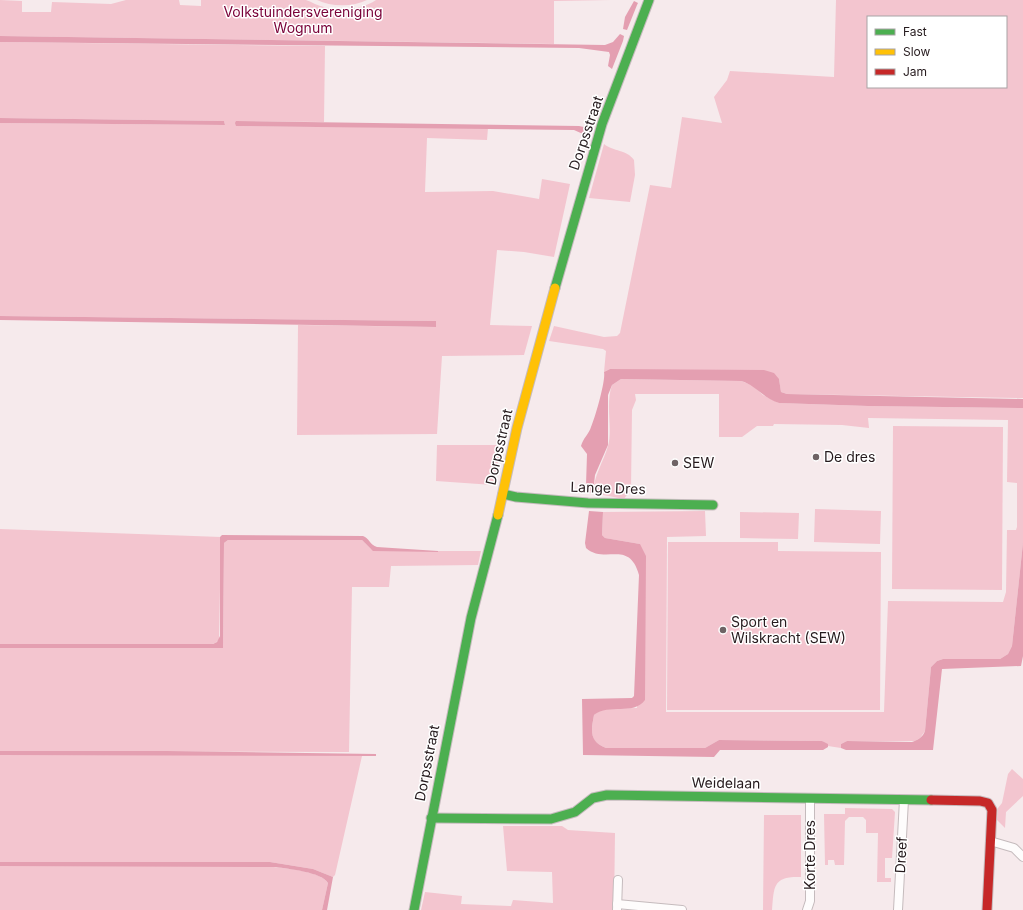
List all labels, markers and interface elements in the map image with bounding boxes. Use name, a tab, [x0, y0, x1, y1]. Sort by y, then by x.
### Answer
park label: Volkstuindersvereniging Wognum	[223, 3, 383, 36]
legend	[867, 16, 1007, 88]
text: Fast	[903, 24, 927, 39]
text: Slow	[903, 44, 931, 59]
text: Jam	[903, 64, 927, 79]
street label: Dorpsstraat	[565, 93, 606, 172]
street label: Dorpsstraat	[482, 407, 516, 487]
place label: De dres	[824, 448, 875, 465]
marker: De dres	[811, 452, 821, 462]
place label: SEW	[683, 454, 714, 471]
marker: SEW	[670, 458, 680, 468]
street label: Lange Dres	[570, 478, 646, 497]
place label: Sport en Wilskracht (SEW)	[731, 613, 846, 646]
marker: Sport en Wilskracht (SEW)	[718, 625, 728, 635]
street label: Dorpsstraat	[411, 723, 442, 803]
street label: Weidelaan	[691, 773, 761, 792]
street label: Korte Dres	[801, 820, 818, 890]
street label: Dreef	[891, 836, 910, 874]

